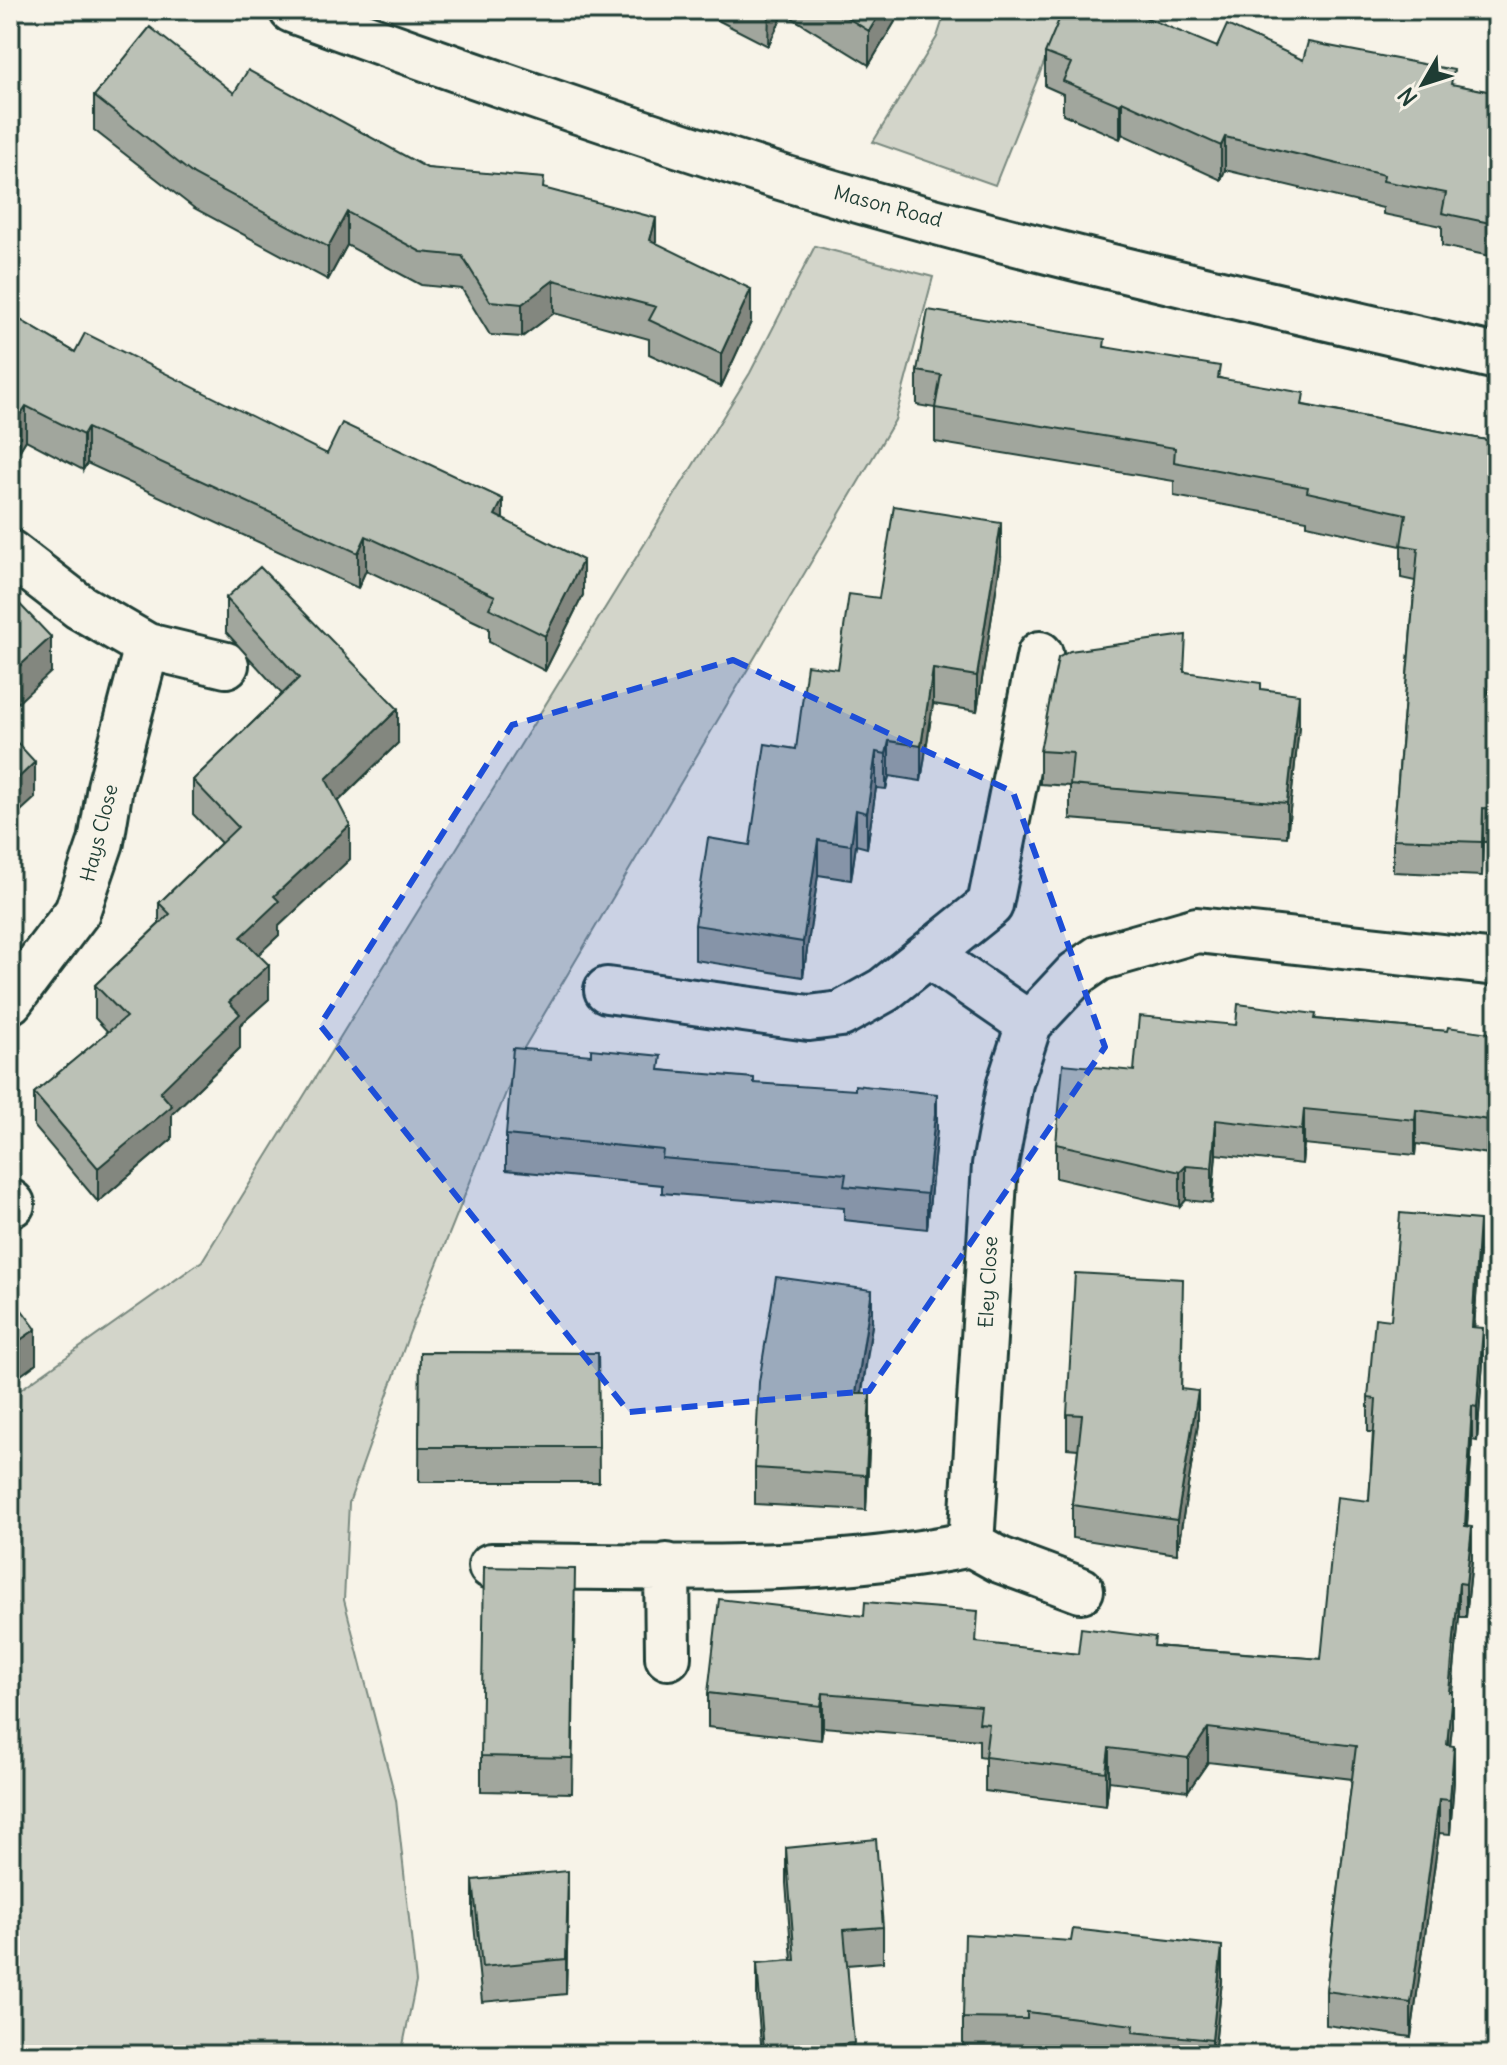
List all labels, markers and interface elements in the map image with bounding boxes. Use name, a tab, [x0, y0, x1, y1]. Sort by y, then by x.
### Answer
north arrow	[1383, 44, 1463, 124]
text: N	[1392, 82, 1423, 111]
street label: Mason Road	[831, 179, 945, 232]
street label: Hays Close	[74, 781, 123, 884]
street label: Eley Close	[973, 1235, 1002, 1329]

